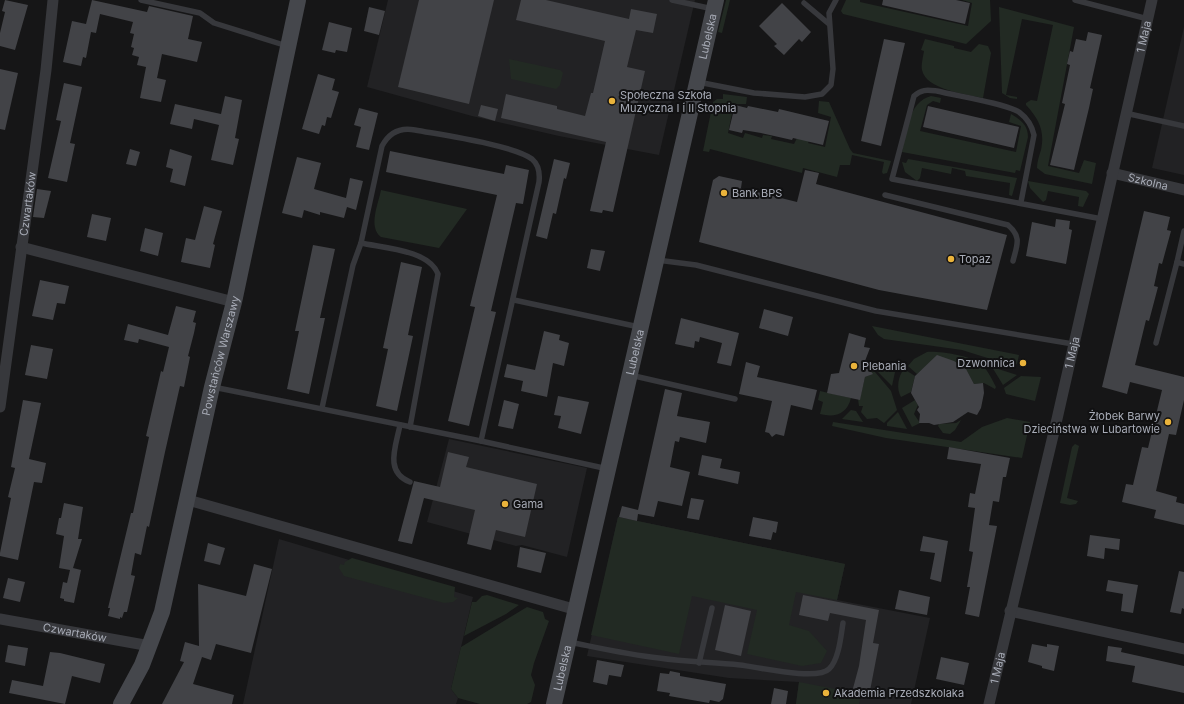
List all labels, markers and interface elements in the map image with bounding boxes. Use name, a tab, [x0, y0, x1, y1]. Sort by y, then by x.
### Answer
street label: Lubelska	[696, 12, 720, 61]
street label: 1 Maja	[1133, 19, 1154, 54]
place label: Społeczna Szkoła Muzyczna I i II Stopnia	[620, 88, 736, 115]
marker: Społeczna Szkoła Muzyczna I i II Stopnia	[607, 96, 617, 106]
street label: Szkolna	[1126, 170, 1170, 193]
street label: Czwartaków	[16, 171, 39, 237]
place label: Bank BPS	[732, 186, 782, 200]
marker: Bank BPS	[719, 188, 729, 198]
place label: Topaz	[959, 252, 991, 266]
marker: Topaz	[946, 254, 956, 264]
street label: Powstańców Warszawy	[199, 294, 242, 417]
street label: Lubelska	[623, 328, 647, 376]
street label: 1 Maja	[1062, 335, 1082, 370]
place label: Dzwonnica	[957, 356, 1015, 370]
marker: Dzwonnica	[1018, 358, 1028, 368]
place label: Plebania	[862, 359, 906, 373]
marker: Plebania	[849, 361, 859, 371]
place label: Żłobek Barwy Dzieciństwa w Lubartowie	[1024, 409, 1160, 436]
marker: Żłobek Barwy Dzieciństwa w Lubartowie	[1163, 417, 1173, 427]
place label: Gama	[513, 497, 543, 511]
marker: Gama	[500, 499, 510, 509]
street label: Czwartaków	[42, 620, 108, 645]
street label: Lubelska	[550, 644, 574, 692]
street label: 1 Maja	[987, 651, 1008, 685]
place label: Akademia Przedszkolaka	[834, 686, 964, 700]
marker: Akademia Przedszkolaka	[821, 688, 831, 698]

